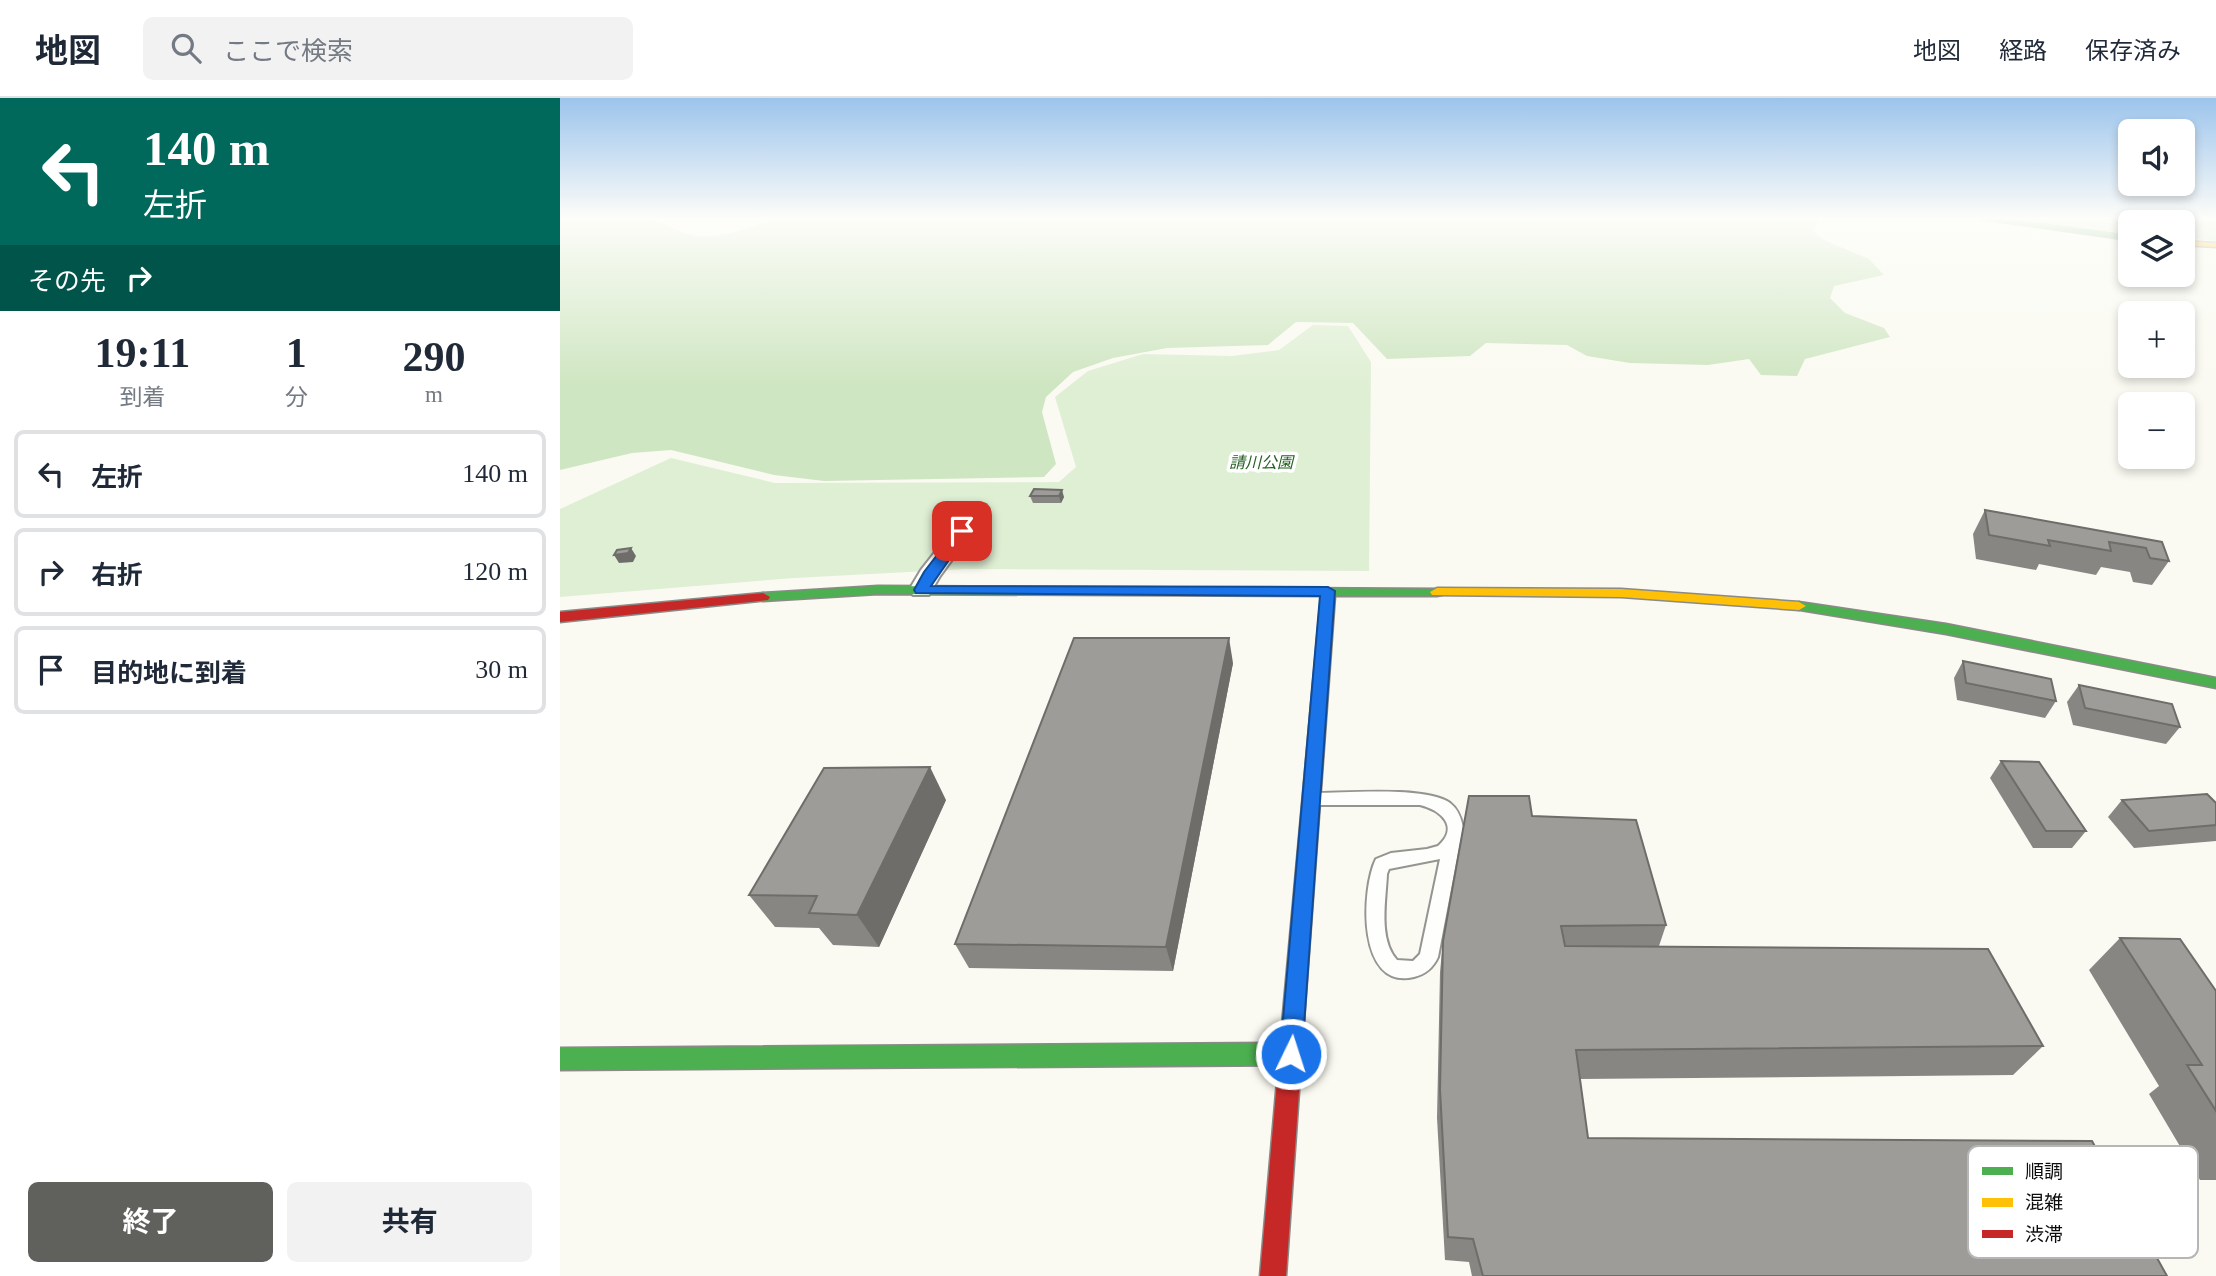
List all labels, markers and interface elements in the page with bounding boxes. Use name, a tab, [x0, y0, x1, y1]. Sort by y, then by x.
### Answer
search box	[143, 17, 633, 80]
icon: search	[167, 29, 205, 67]
text: 地図	[35, 33, 101, 69]
text: ここで検索	[223, 37, 353, 66]
text: 地図	[1913, 38, 1961, 64]
text: 経路	[1999, 38, 2047, 64]
text: 保存済み	[2085, 38, 2181, 64]
map controls	[2118, 119, 2195, 469]
button: sound	[2118, 119, 2195, 196]
text: 140 m	[143, 121, 270, 176]
icon: left	[28, 126, 119, 217]
text: 左折	[143, 187, 207, 223]
button: layers	[2118, 210, 2195, 287]
icon: right	[120, 259, 158, 297]
text: その先	[28, 267, 106, 296]
button: +	[2118, 301, 2195, 378]
text: 19:11	[95, 330, 190, 376]
text: 1	[286, 330, 307, 376]
text: 290	[402, 334, 465, 380]
text: m	[425, 382, 443, 407]
text: 到着	[119, 385, 165, 410]
text: 分	[285, 385, 308, 410]
button: −	[2118, 392, 2195, 469]
park label: 請川公園	[1229, 454, 1295, 471]
icon: left	[32, 455, 70, 493]
text: 140 m	[462, 459, 528, 488]
text: 左折	[91, 463, 143, 492]
pin	[932, 501, 992, 561]
icon: arrive	[943, 512, 981, 550]
icon: right	[32, 553, 70, 591]
text: 120 m	[462, 557, 528, 586]
text: 右折	[91, 561, 143, 590]
icon: arrive	[32, 651, 70, 689]
text: 30 m	[475, 655, 528, 684]
text: 目的地に到着	[91, 659, 247, 688]
position arrow	[1254, 1017, 1328, 1091]
legend	[1968, 1146, 2198, 1258]
text: 順調	[2025, 1161, 2063, 1182]
button: 終了	[28, 1182, 273, 1262]
button: 共有	[287, 1182, 532, 1262]
text: 混雑	[2025, 1192, 2063, 1213]
text: 渋滞	[2025, 1224, 2063, 1245]

